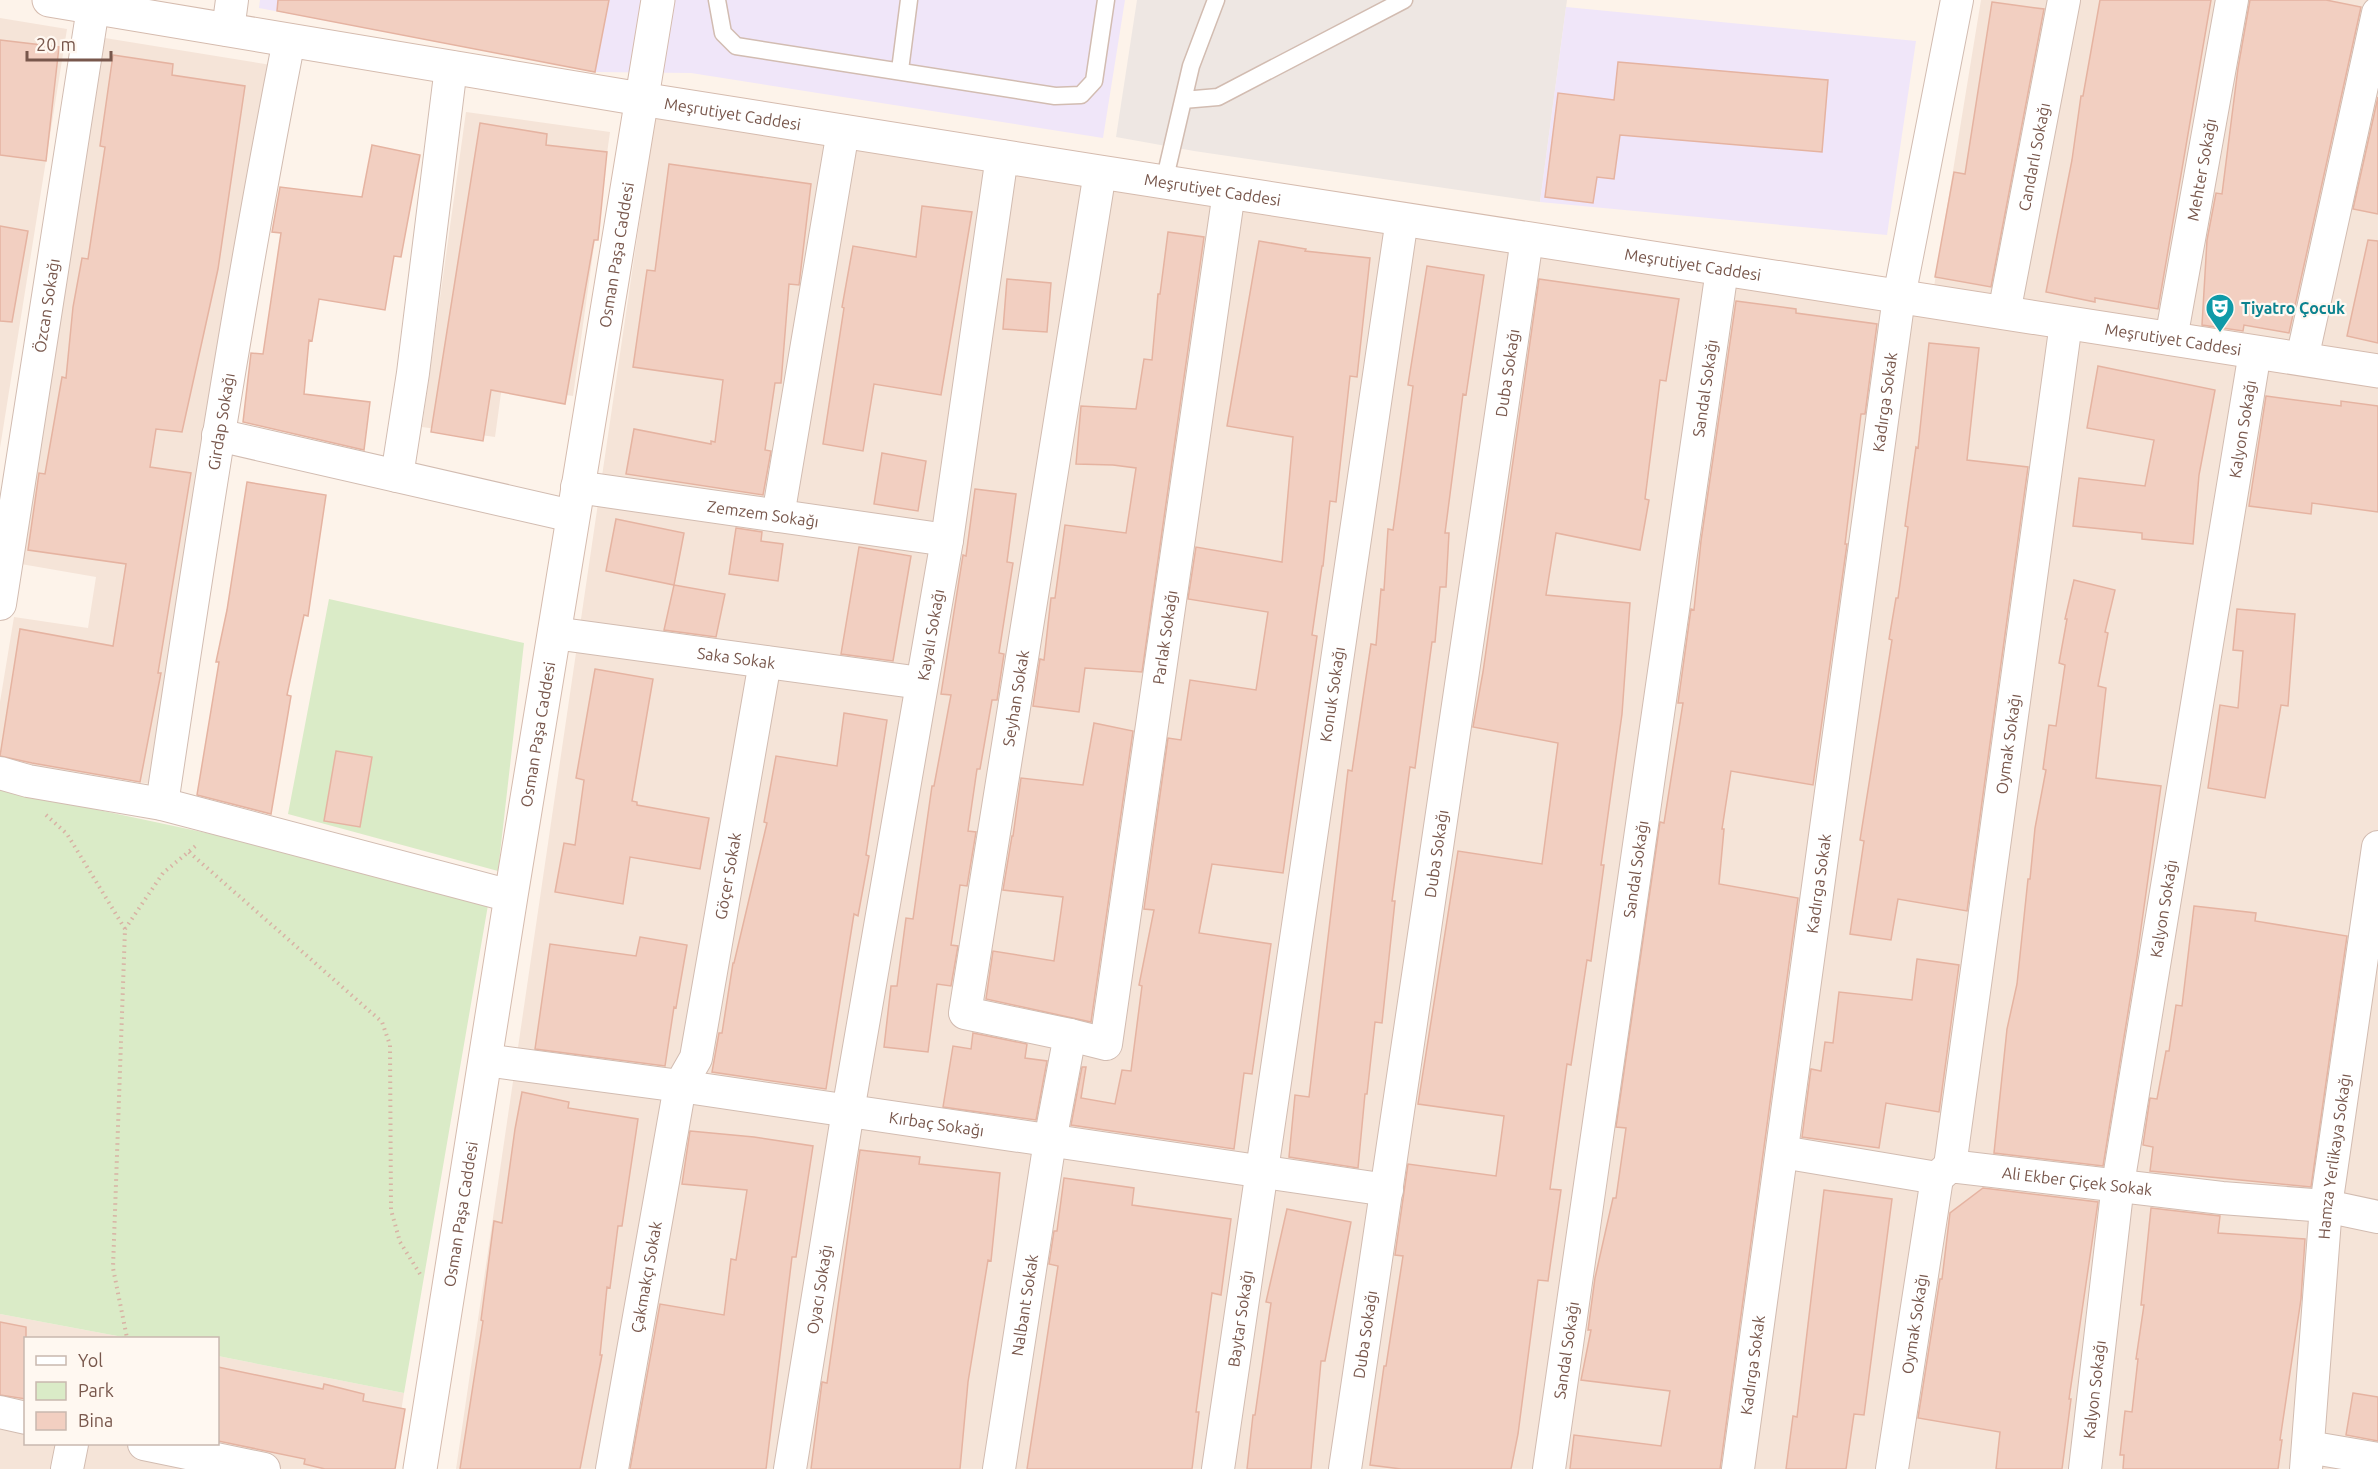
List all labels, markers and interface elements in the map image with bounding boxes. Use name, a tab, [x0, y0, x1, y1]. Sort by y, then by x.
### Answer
scale bar	[27, 24, 111, 62]
text: 20 m	[36, 34, 76, 54]
street label: Meşrutiyet Caddesi	[663, 94, 802, 133]
street label: Candarlı Sokağı	[2015, 101, 2053, 212]
street label: Mehter Sokağı	[2183, 117, 2220, 222]
street label: Meşrutiyet Caddesi	[1143, 170, 1282, 209]
street label: Osman Paşa Caddesi	[595, 181, 637, 329]
street label: Meşrutiyet Caddesi	[1623, 245, 1762, 284]
street label: Özcan Sokağı	[30, 257, 63, 354]
theatre icon: Tiyatro Çocuk	[2204, 292, 2236, 334]
place label: Tiyatro Çocuk	[2241, 299, 2345, 318]
street label: Meşrutiyet Caddesi	[2103, 320, 2243, 359]
street label: Duba Sokağı	[1492, 328, 1523, 418]
street label: Sandal Sokağı	[1689, 338, 1721, 438]
street label: Kadırga Sokak	[1869, 351, 1900, 453]
street label: Girdap Sokağı	[204, 372, 238, 472]
street label: Kalyon Sokağı	[2225, 379, 2259, 479]
street label: Zemzem Sokağı	[706, 497, 820, 531]
street label: Kayalı Sokağı	[914, 588, 947, 682]
street label: Parlak Sokağı	[1149, 589, 1180, 686]
street label: Saka Sokak	[696, 644, 777, 672]
street label: Konuk Sokağı	[1316, 645, 1348, 743]
street label: Seyhan Sokak	[999, 649, 1032, 748]
street label: Osman Paşa Caddesi	[517, 660, 558, 808]
street label: Oymak Sokağı	[1992, 693, 2024, 795]
street label: Duba Sokağı	[1421, 808, 1451, 899]
street label: Sandal Sokağı	[1620, 819, 1651, 919]
street label: Göçer Sokak	[711, 831, 744, 921]
street label: Kadırga Sokak	[1803, 832, 1834, 935]
street label: Kalyon Sokağı	[2146, 858, 2180, 959]
street label: Hamza Yerlikaya Sokağı	[2315, 1072, 2354, 1240]
street label: Kırbaç Sokağı	[888, 1108, 985, 1140]
street label: Osman Paşa Caddesi	[440, 1140, 481, 1288]
street label: Ali Ekber Çiçek Sokak	[2001, 1163, 2153, 1199]
street label: Çakmakçı Sokak	[627, 1220, 665, 1334]
street label: Oyacı Sokağı	[803, 1243, 835, 1335]
street label: Nalbant Sokak	[1008, 1253, 1041, 1357]
street label: Baytar Sokağı	[1224, 1269, 1256, 1368]
street label: Oymak Sokağı	[1898, 1272, 1931, 1375]
street label: Duba Sokağı	[1349, 1289, 1380, 1380]
street label: Sandal Sokağı	[1550, 1300, 1582, 1400]
street label: Kadırga Sokak	[1737, 1314, 1768, 1416]
legend	[24, 1337, 219, 1445]
street label: Kalyon Sokağı	[2080, 1339, 2109, 1440]
text: Yol	[78, 1350, 103, 1370]
text: Park	[78, 1380, 114, 1400]
text: Bina	[78, 1410, 113, 1430]

